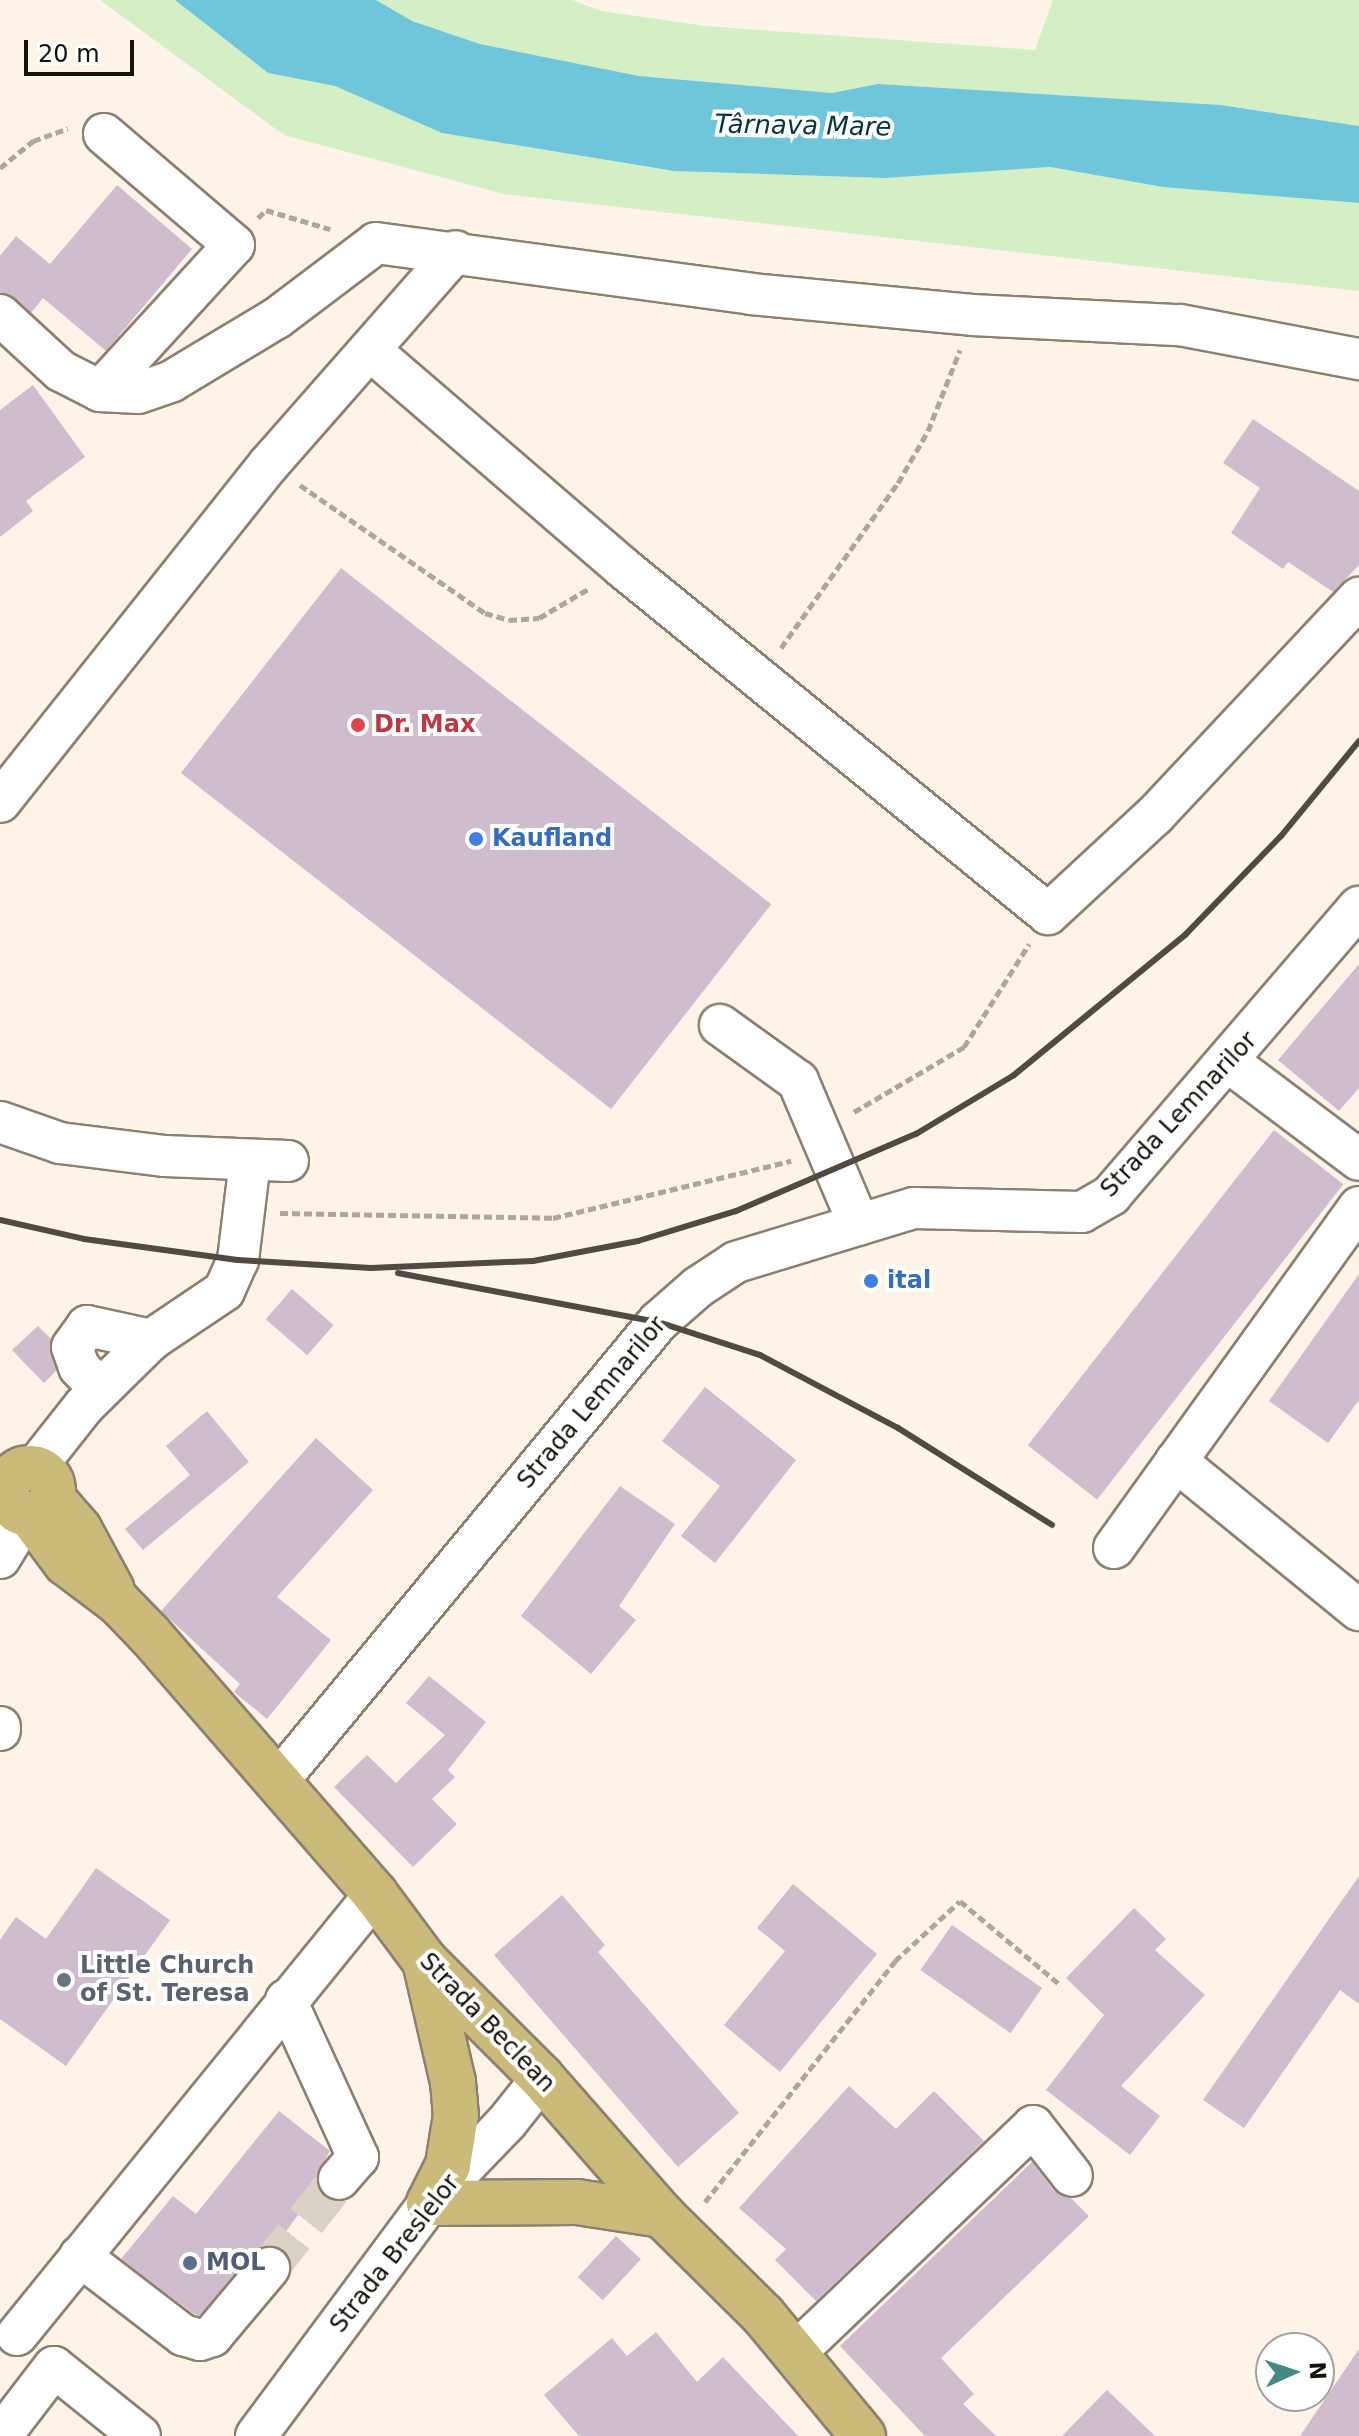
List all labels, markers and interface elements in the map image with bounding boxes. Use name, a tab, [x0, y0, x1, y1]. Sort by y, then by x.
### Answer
scale bar	[28, 24, 138, 74]
text: 20 m	[38, 40, 100, 68]
water label: Târnava Mare	[714, 109, 892, 143]
place label: Dr. Max	[374, 711, 475, 739]
marker: Dr. Max	[349, 716, 367, 734]
place label: Kaufland	[492, 825, 612, 853]
marker: Kaufland	[467, 830, 485, 848]
street label: Strada Lemnarilor	[1095, 1026, 1263, 1204]
place label: ital	[887, 1267, 931, 1295]
marker: ital	[862, 1272, 880, 1290]
street label: Strada Lemnarilor	[512, 1311, 672, 1495]
street label: Strada Beclean	[413, 1947, 561, 2099]
place label: Little Church of St. Teresa	[80, 1952, 254, 2008]
marker: Little Church of St. Teresa	[55, 1971, 73, 1989]
street label: Strada Breslelor	[324, 2169, 466, 2339]
place label: MOL	[206, 2249, 266, 2277]
marker: MOL	[181, 2254, 199, 2272]
north arrow	[1255, 2332, 1335, 2412]
text: N	[1305, 2361, 1330, 2381]

